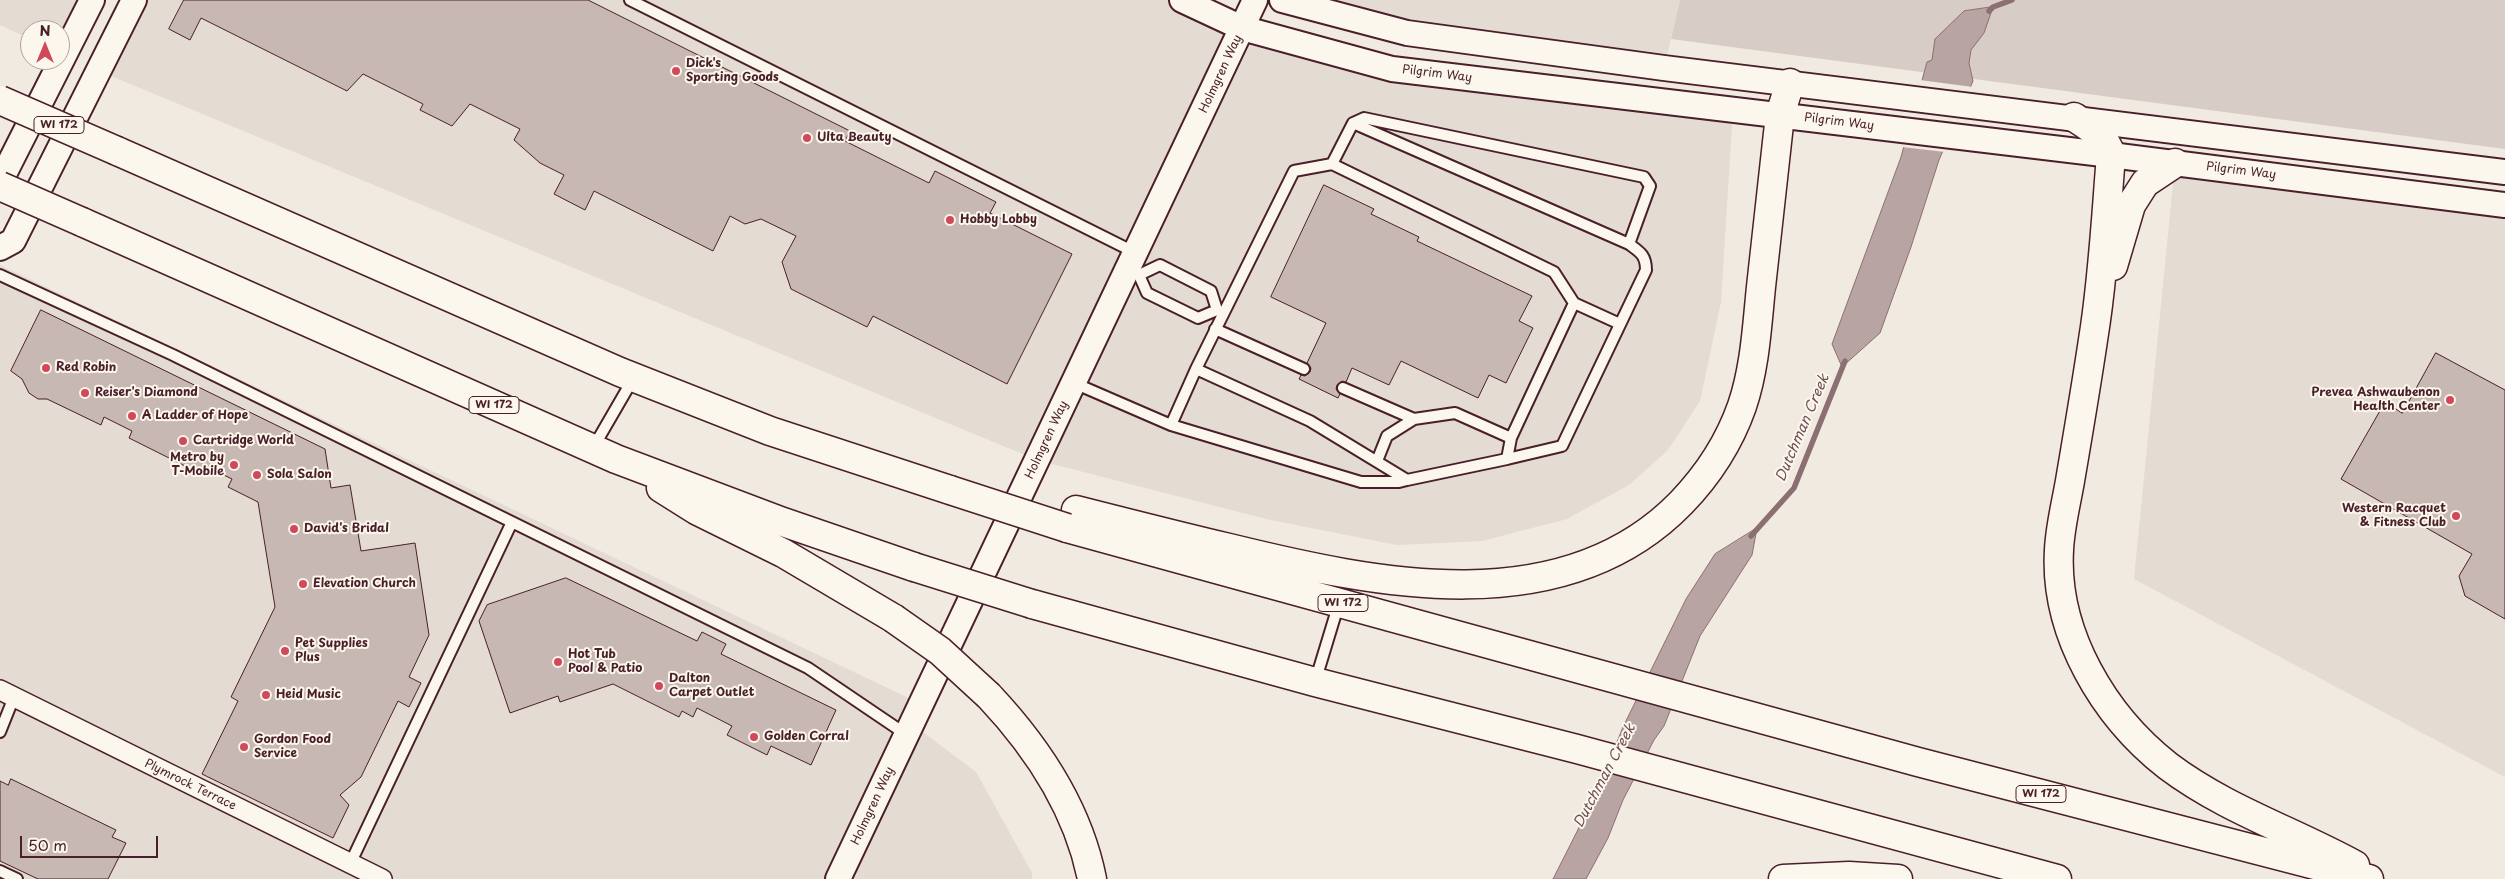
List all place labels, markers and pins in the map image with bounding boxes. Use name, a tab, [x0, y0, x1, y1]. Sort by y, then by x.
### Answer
place label: Dick's Sporting Goods	[686, 57, 779, 85]
marker: Dick's Sporting Goods	[670, 65, 682, 77]
place label: Ulta Beauty	[817, 131, 891, 145]
marker: Ulta Beauty	[801, 132, 813, 144]
place label: Hobby Lobby	[960, 213, 1037, 227]
marker: Hobby Lobby	[944, 214, 956, 226]
place label: Red Robin	[56, 361, 116, 375]
marker: Red Robin	[40, 362, 52, 374]
place label: Reiser's Diamond	[95, 386, 198, 400]
place label: Prevea Ashwaubenon Health Center	[2311, 386, 2440, 414]
marker: Reiser's Diamond	[79, 387, 91, 399]
marker: Prevea Ashwaubenon Health Center	[2444, 394, 2456, 406]
place label: A Ladder of Hope	[142, 409, 248, 423]
marker: A Ladder of Hope	[126, 410, 138, 422]
place label: Cartridge World	[193, 434, 294, 448]
marker: Cartridge World	[177, 435, 189, 447]
place label: Metro by T-Mobile	[170, 451, 224, 479]
marker: Metro by T-Mobile	[228, 459, 240, 471]
place label: Sola Salon	[267, 468, 332, 482]
marker: Sola Salon	[251, 469, 263, 481]
place label: Western Racquet & Fitness Club	[2342, 502, 2446, 530]
marker: Western Racquet & Fitness Club	[2450, 510, 2462, 522]
place label: David's Bridal	[304, 522, 389, 536]
marker: David's Bridal	[288, 523, 300, 535]
place label: Elevation Church	[313, 577, 416, 591]
marker: Elevation Church	[297, 578, 309, 590]
place label: Pet Supplies Plus	[295, 637, 368, 665]
marker: Pet Supplies Plus	[279, 645, 291, 657]
place label: Hot Tub Pool & Patio	[568, 648, 642, 676]
marker: Hot Tub Pool & Patio	[552, 656, 564, 668]
place label: Dalton Carpet Outlet	[669, 672, 754, 700]
marker: Dalton Carpet Outlet	[653, 680, 665, 692]
place label: Heid Music	[276, 688, 341, 702]
marker: Heid Music	[260, 689, 272, 701]
place label: Golden Corral	[764, 730, 849, 744]
marker: Golden Corral	[748, 731, 760, 743]
place label: Gordon Food Service	[254, 733, 331, 761]
marker: Gordon Food Service	[238, 741, 250, 753]

